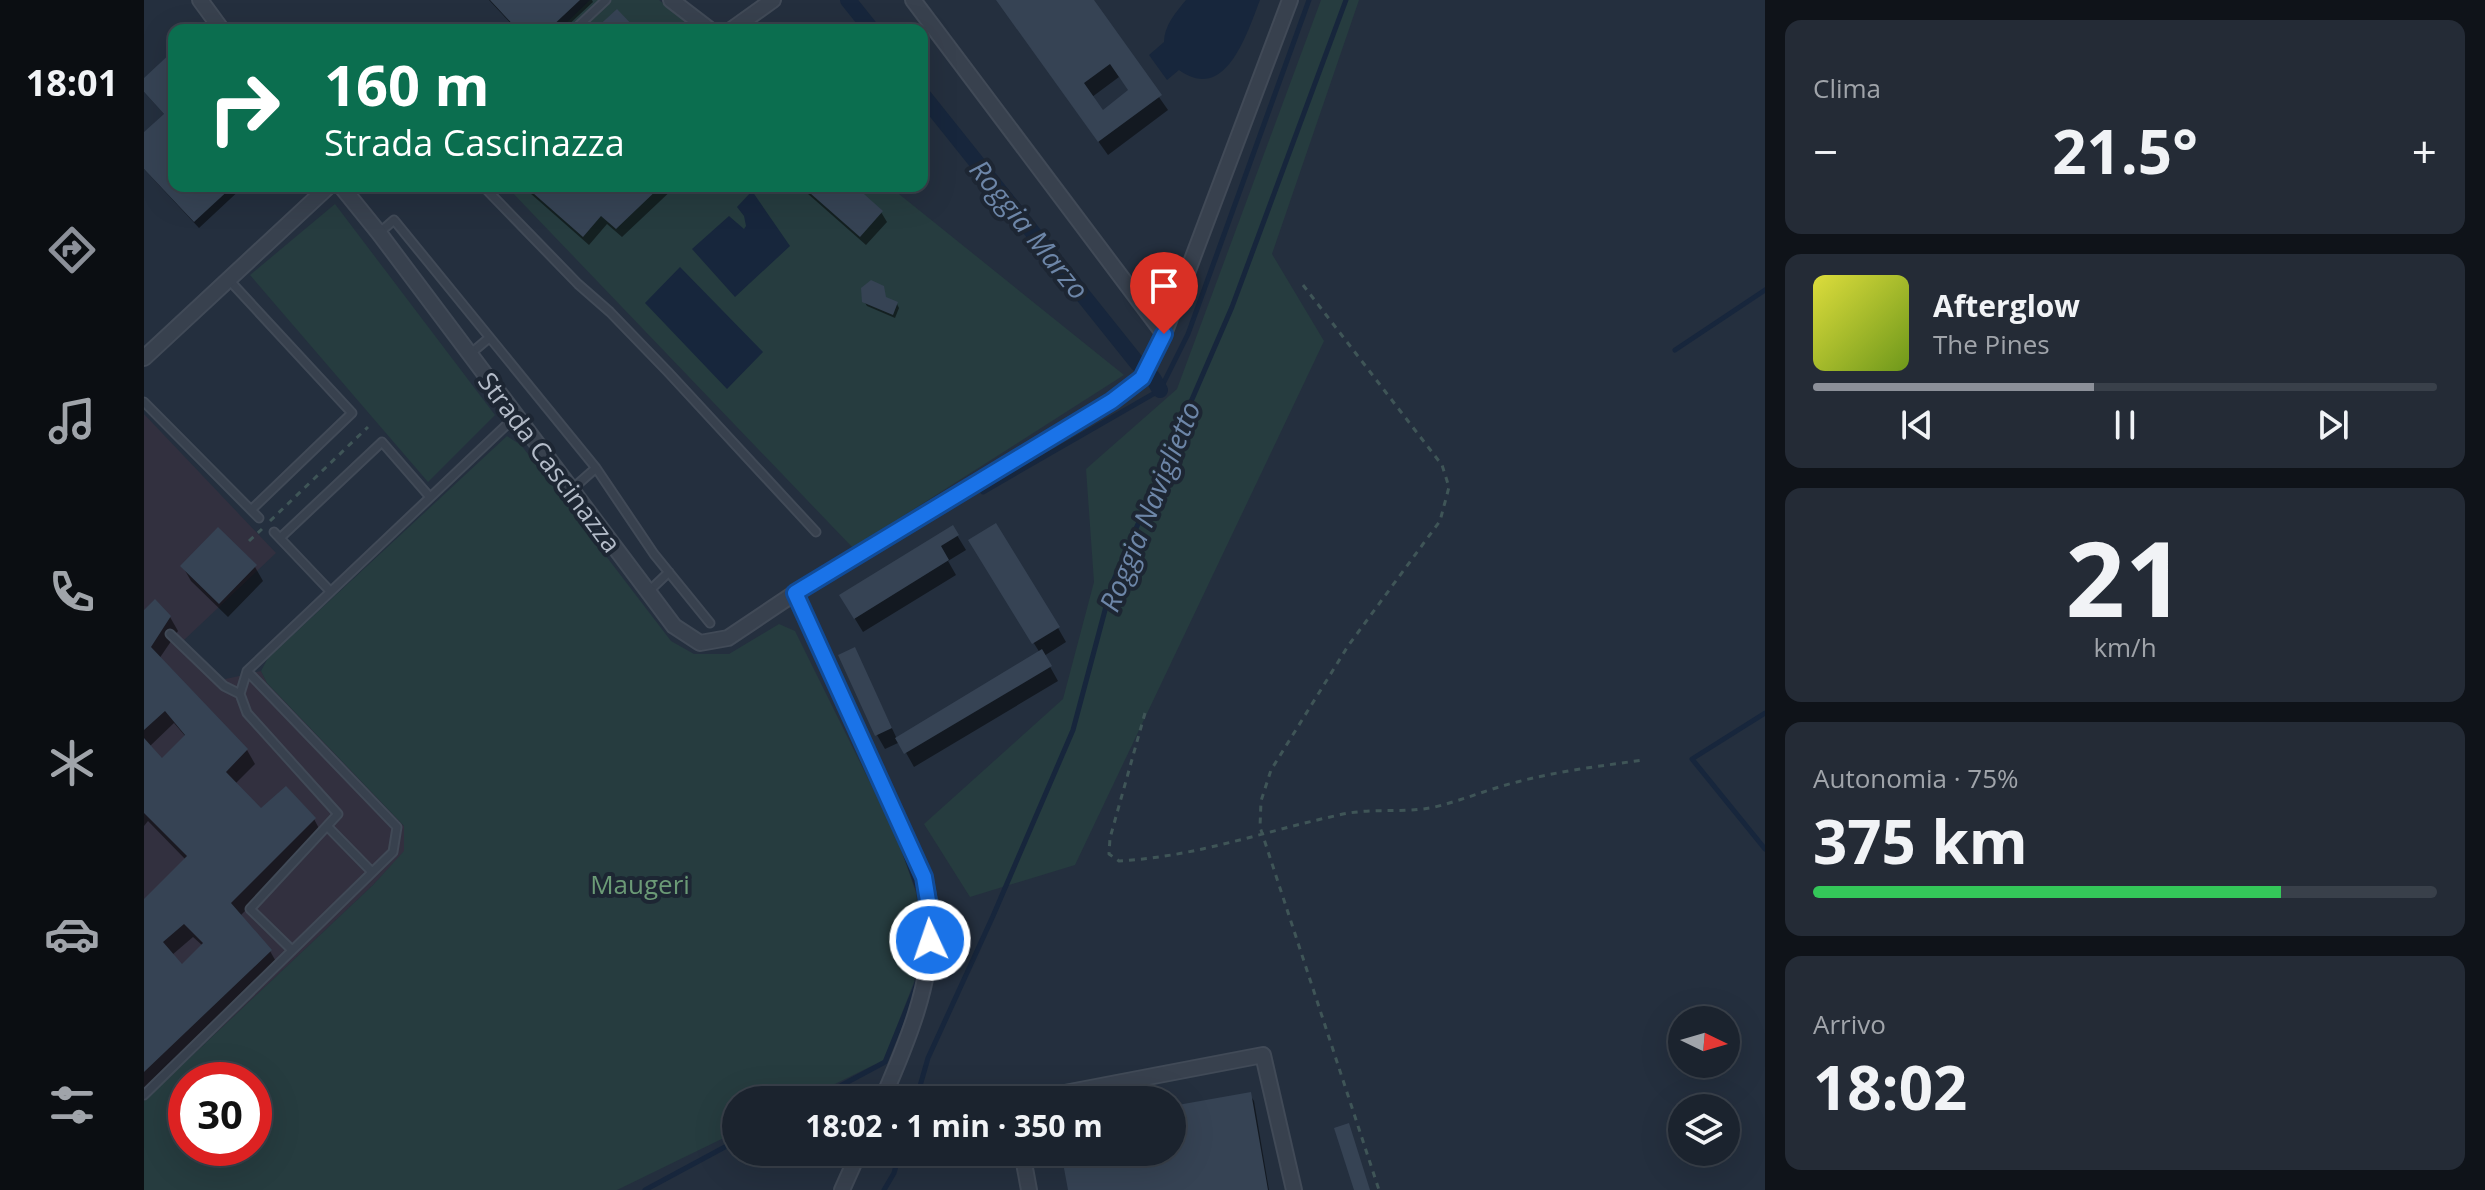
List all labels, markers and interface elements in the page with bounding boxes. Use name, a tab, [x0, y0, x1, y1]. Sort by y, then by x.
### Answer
text: 160 m	[324, 46, 490, 122]
icon: right	[192, 56, 296, 160]
text: 18:01	[26, 58, 118, 107]
text: Clima	[1813, 70, 1881, 106]
text: 21.5°	[2052, 110, 2198, 192]
text: Strada Cascinazza	[324, 118, 625, 167]
text: −	[1813, 121, 1838, 181]
text: +	[2412, 121, 2437, 181]
water label: Roggia Marzo	[962, 151, 1098, 307]
icon: directions	[44, 222, 100, 278]
pin	[1130, 252, 1198, 334]
icon: arrive	[1142, 264, 1186, 308]
text: Afterglow	[1933, 285, 2080, 326]
text: The Pines	[1933, 326, 2050, 362]
street label: Strada Cascinazza	[470, 364, 630, 560]
icon: music	[44, 393, 100, 449]
water label: Roggia Naviglietto	[1090, 395, 1208, 617]
icon: previous	[1895, 403, 1939, 447]
icon: pause	[2103, 403, 2147, 447]
icon: next	[2311, 403, 2355, 447]
text: 21	[2066, 506, 2184, 647]
icon: phone	[44, 564, 100, 620]
text: km/h	[2093, 629, 2157, 665]
icon: climate	[44, 735, 100, 791]
text: Autonomia · 75%	[1813, 760, 2019, 796]
text: 375 km	[1813, 800, 2028, 882]
park label: Maugeri	[590, 866, 690, 902]
position arrow	[888, 898, 972, 982]
icon: car	[44, 906, 100, 962]
north arrow	[1668, 1006, 1740, 1078]
map controls	[1668, 1006, 1740, 1166]
text: Arrivo	[1813, 1006, 1886, 1042]
text: 18:02	[1813, 1046, 1967, 1128]
speed limit sign: 30	[168, 1062, 272, 1166]
icon: filters	[44, 1077, 100, 1133]
button: layers	[1668, 1094, 1740, 1166]
text: 18:02 · 1 min · 350 m	[805, 1105, 1103, 1146]

